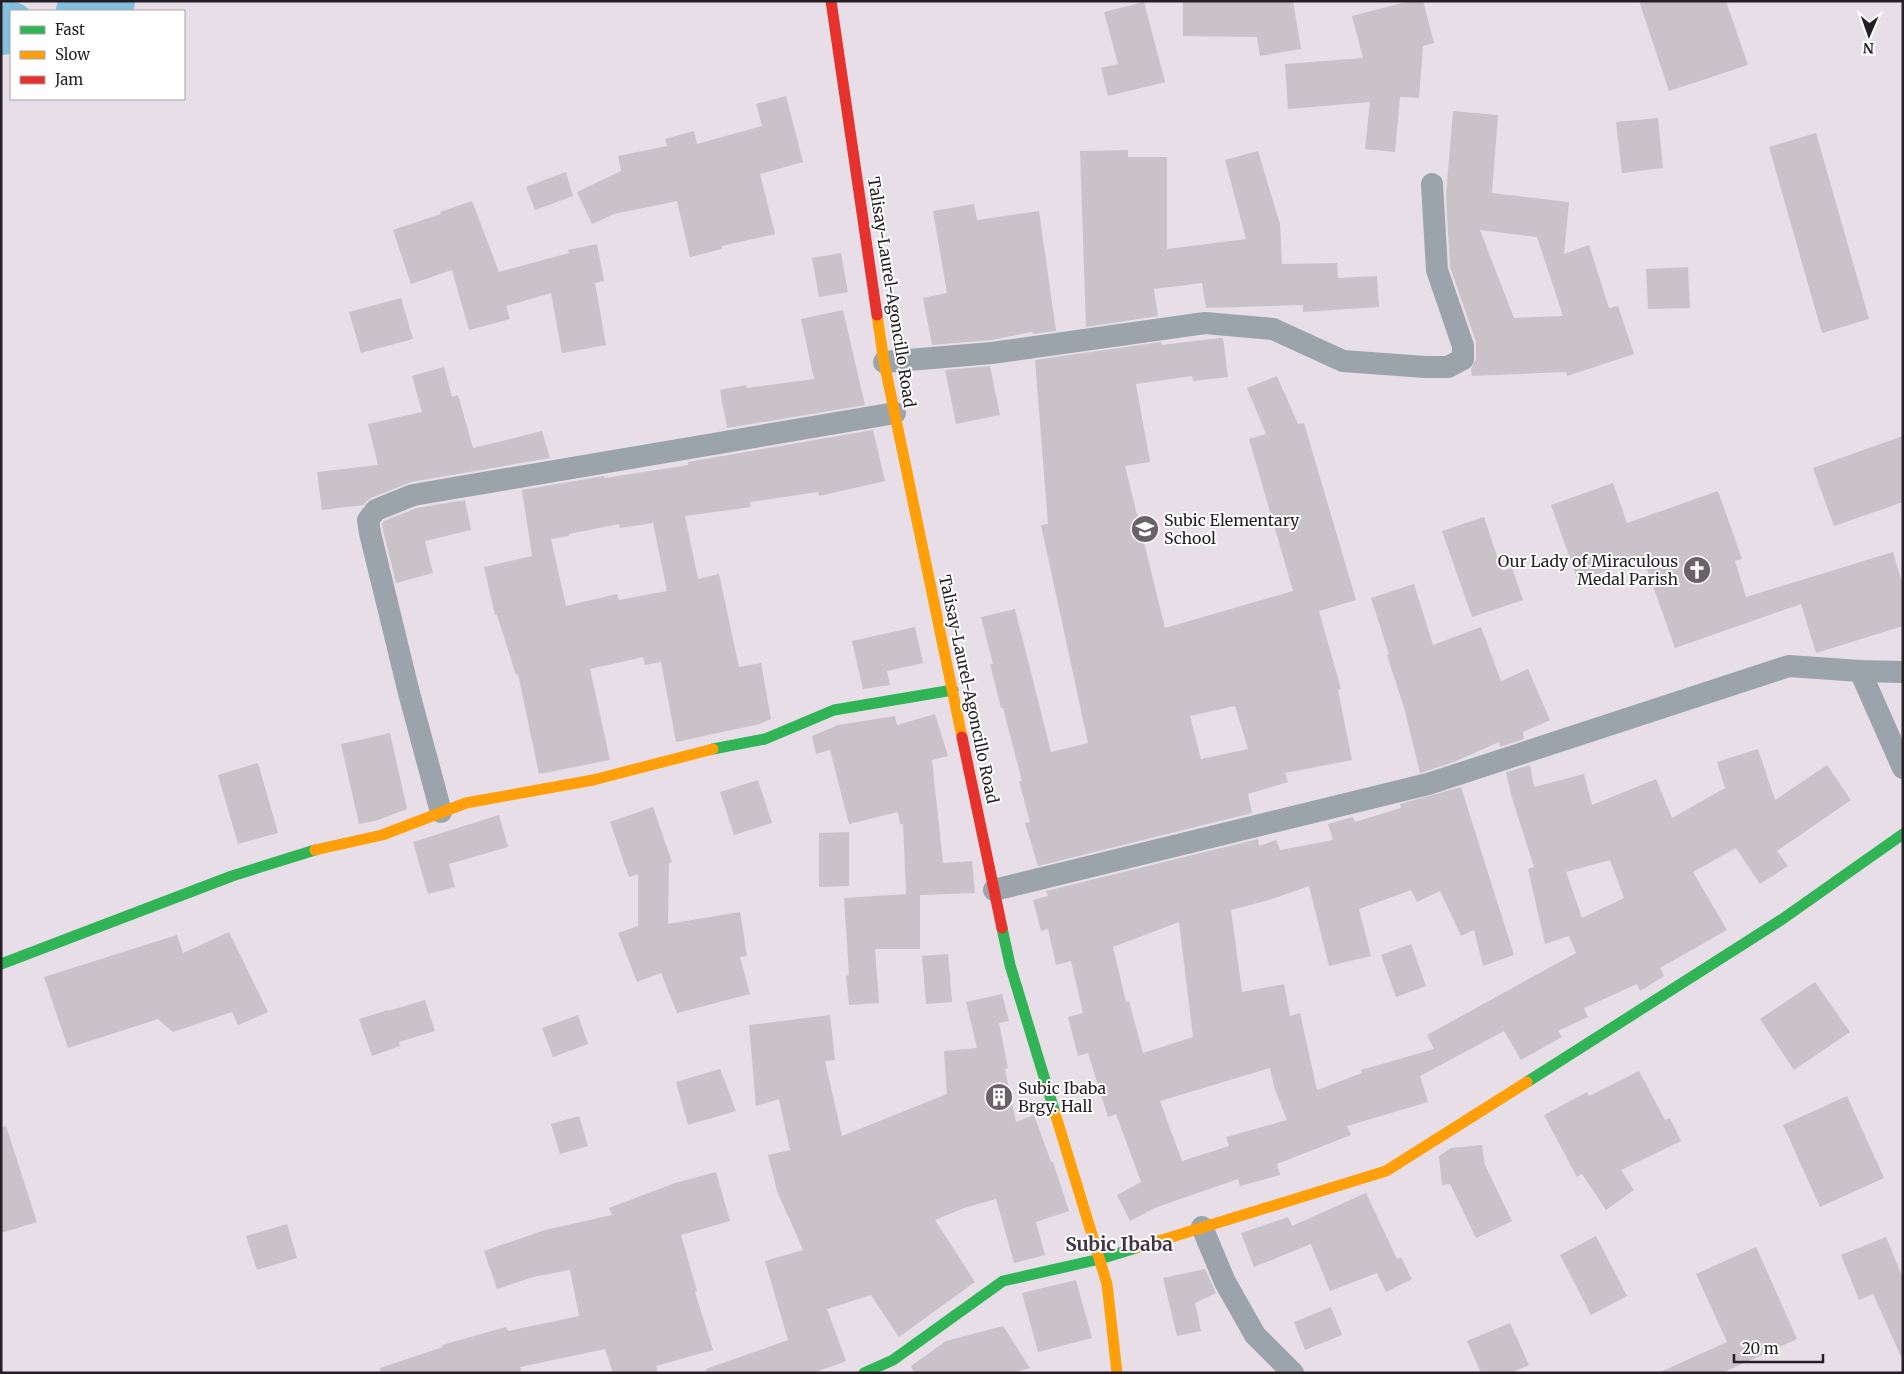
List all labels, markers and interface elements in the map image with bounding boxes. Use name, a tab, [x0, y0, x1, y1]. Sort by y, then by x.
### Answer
legend	[10, 10, 185, 100]
north arrow	[1844, 10, 1894, 60]
text: Fast	[55, 20, 85, 39]
text: N	[1863, 39, 1874, 57]
text: Slow	[55, 45, 90, 64]
text: Jam	[54, 70, 83, 89]
street label: Talisay-Laurel-Agoncillo Road	[864, 175, 920, 409]
place label: Subic Elementary School	[1164, 510, 1300, 548]
school or university icon: Subic Elementary School	[1130, 514, 1160, 544]
place label: Our Lady of Miraculous Medal Parish	[1498, 551, 1678, 589]
church icon: Our Lady of Miraculous Medal Parish	[1682, 555, 1712, 585]
street label: Talisay-Laurel-Agoncillo Road	[935, 573, 1003, 806]
place label: Subic Ibaba Brgy. Hall	[1018, 1078, 1107, 1116]
building icon: Subic Ibaba Brgy. Hall	[984, 1082, 1014, 1112]
district label: Subic Ibaba	[1065, 1232, 1173, 1256]
scale bar	[1734, 1332, 1823, 1364]
text: 20 m	[1742, 1339, 1779, 1358]

